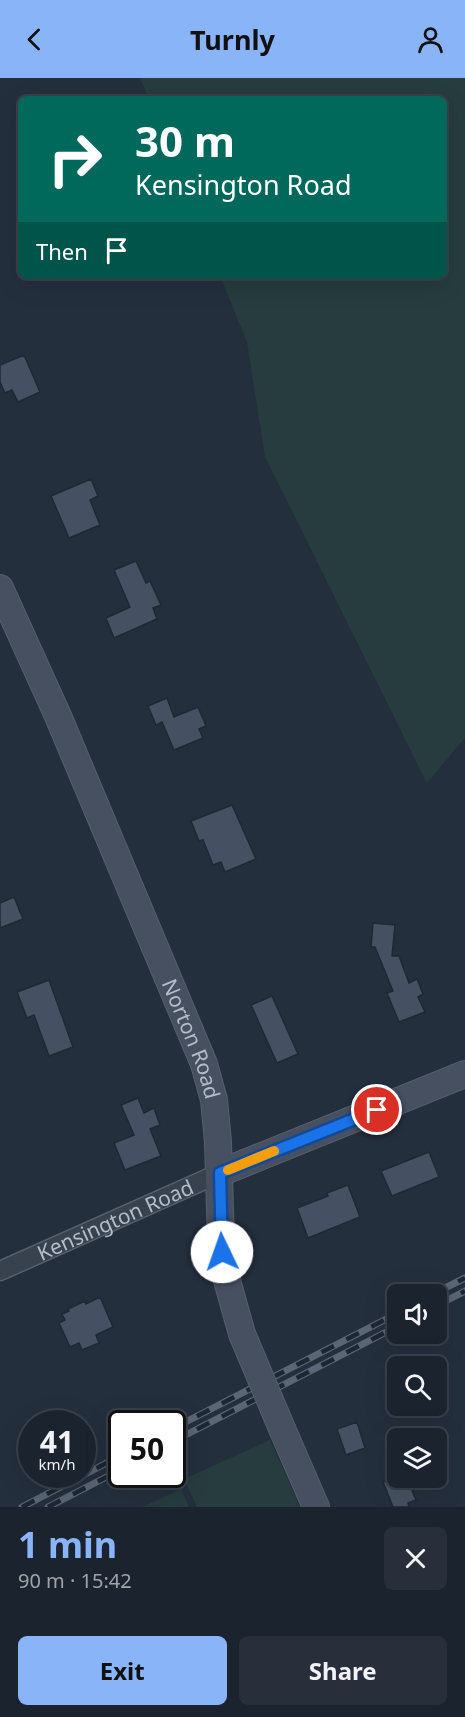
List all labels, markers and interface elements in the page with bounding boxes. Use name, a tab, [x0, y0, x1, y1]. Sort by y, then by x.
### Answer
text: Turnly	[190, 21, 275, 58]
icon: back	[18, 23, 51, 56]
icon: person	[414, 23, 447, 56]
text: 30 m	[135, 112, 235, 169]
icon: right	[36, 120, 114, 198]
text: Kensington Road	[135, 166, 352, 203]
icon: arrive	[100, 234, 133, 267]
text: Then	[36, 236, 88, 266]
street label: Norton Road	[156, 974, 227, 1102]
pin	[351, 1084, 402, 1135]
icon: arrive	[360, 1093, 393, 1126]
street label: Kensington Road	[32, 1173, 198, 1267]
position arrow	[190, 1220, 254, 1284]
map controls	[387, 1284, 447, 1488]
button: sound	[387, 1284, 447, 1344]
button: search	[387, 1356, 447, 1416]
speed limit sign: 50	[108, 1410, 186, 1488]
text: 41	[40, 1421, 74, 1462]
button: layers	[387, 1428, 447, 1488]
text: km/h	[39, 1454, 75, 1474]
text: 1 min	[18, 1520, 117, 1569]
button: close	[384, 1527, 447, 1590]
text: 90 m · 15:42	[18, 1567, 132, 1594]
button: Exit	[18, 1636, 227, 1705]
button: Share	[239, 1636, 447, 1705]

